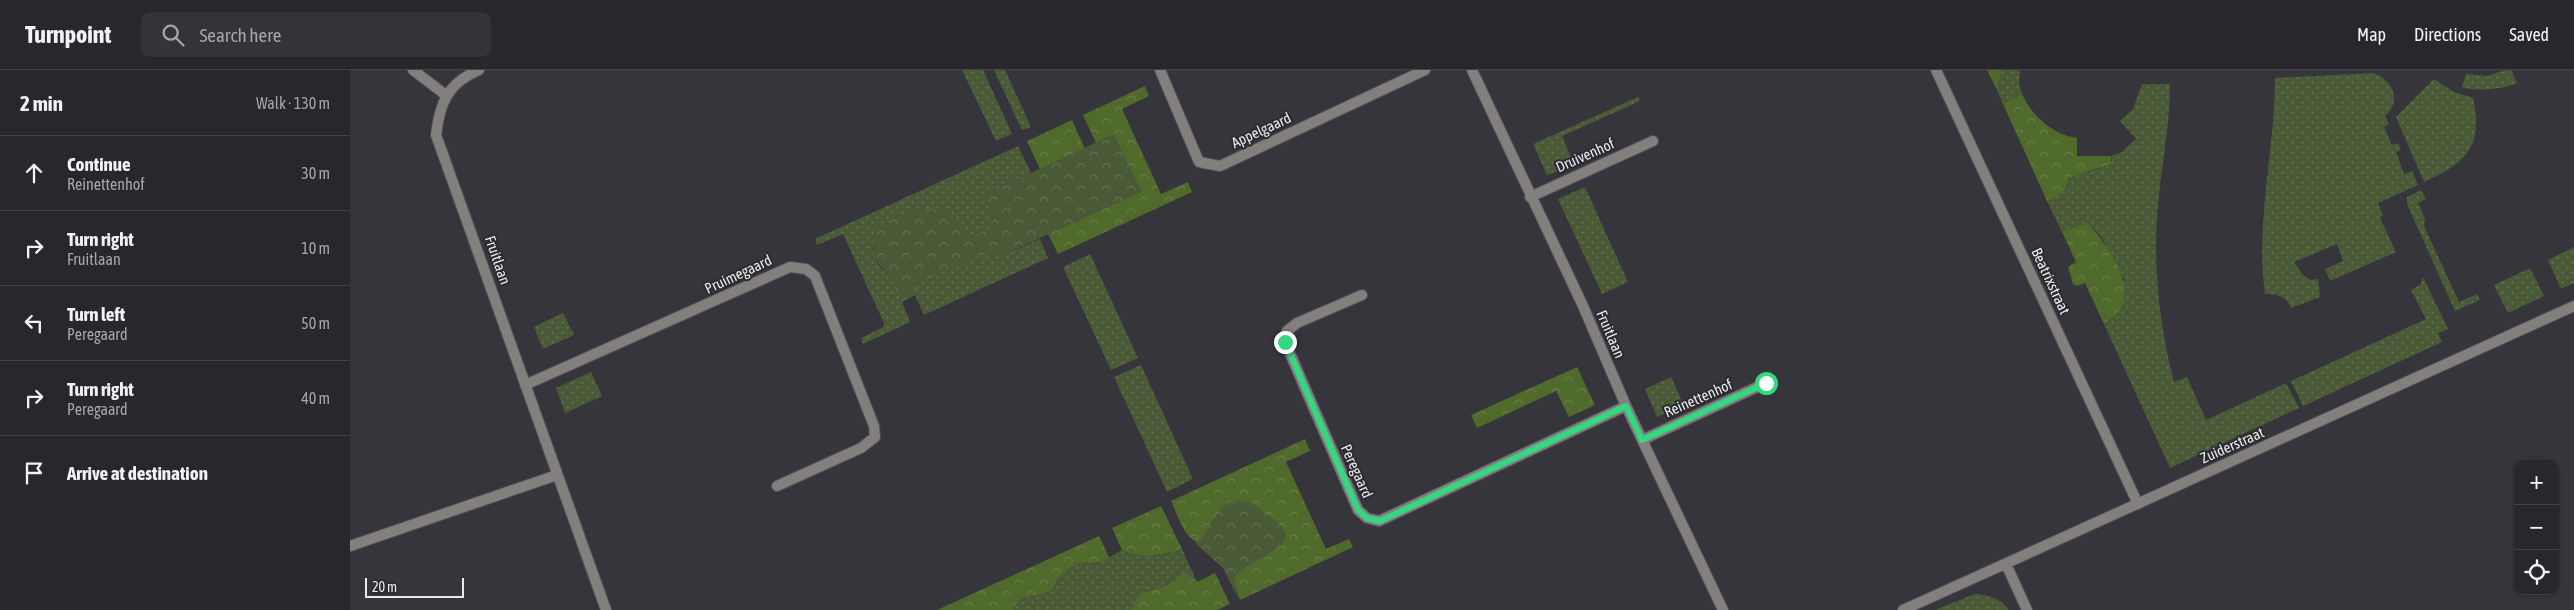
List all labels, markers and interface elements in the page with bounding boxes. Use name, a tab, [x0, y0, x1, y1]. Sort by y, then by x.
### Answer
search box	[141, 12, 491, 57]
text: Turnpoint	[25, 21, 111, 48]
icon: search	[159, 21, 187, 49]
text: Search here	[199, 24, 281, 46]
text: Map	[2357, 24, 2386, 45]
text: Directions	[2414, 24, 2481, 45]
text: Saved	[2509, 24, 2549, 45]
text: 2 min	[20, 91, 63, 115]
text: Walk · 130 m	[256, 94, 330, 112]
street label: Appelgaard	[1229, 109, 1293, 151]
street label: Druivenhof	[1553, 135, 1617, 175]
text: Continue	[67, 153, 131, 175]
icon: ahead	[20, 159, 48, 187]
text: 30 m	[301, 164, 330, 182]
text: Reinettenhof	[67, 175, 145, 193]
text: Turn right	[67, 228, 134, 250]
street label: Fruitlaan	[482, 233, 514, 287]
icon: right	[20, 234, 48, 262]
text: 10 m	[301, 239, 330, 257]
street label: Beatrixstraat	[2028, 245, 2074, 317]
text: Fruitlaan	[67, 250, 121, 268]
street label: Pruimegaard	[702, 251, 774, 297]
text: Turn left	[67, 303, 125, 325]
street label: Fruitlaan	[1593, 307, 1629, 361]
icon: left	[20, 309, 48, 337]
text: 50 m	[301, 314, 330, 332]
text: Peregaard	[67, 325, 128, 343]
route end	[1274, 331, 1297, 354]
route start	[1755, 372, 1778, 395]
street label: Reinettenhof	[1661, 375, 1735, 421]
text: Turn right	[67, 378, 134, 400]
icon: right	[20, 384, 48, 412]
text: 40 m	[301, 389, 330, 407]
text: Peregaard	[67, 400, 128, 418]
street label: Zuiderstraat	[2198, 423, 2266, 467]
street label: Peregaard	[1338, 442, 1376, 500]
icon: arrive	[20, 459, 48, 487]
map controls	[2514, 460, 2559, 595]
button: +	[2514, 460, 2559, 505]
text: Arrive at destination	[67, 462, 208, 484]
button: −	[2514, 505, 2559, 550]
button: locate	[2514, 550, 2559, 595]
scale bar	[365, 575, 464, 598]
text: 20 m	[372, 579, 397, 595]

